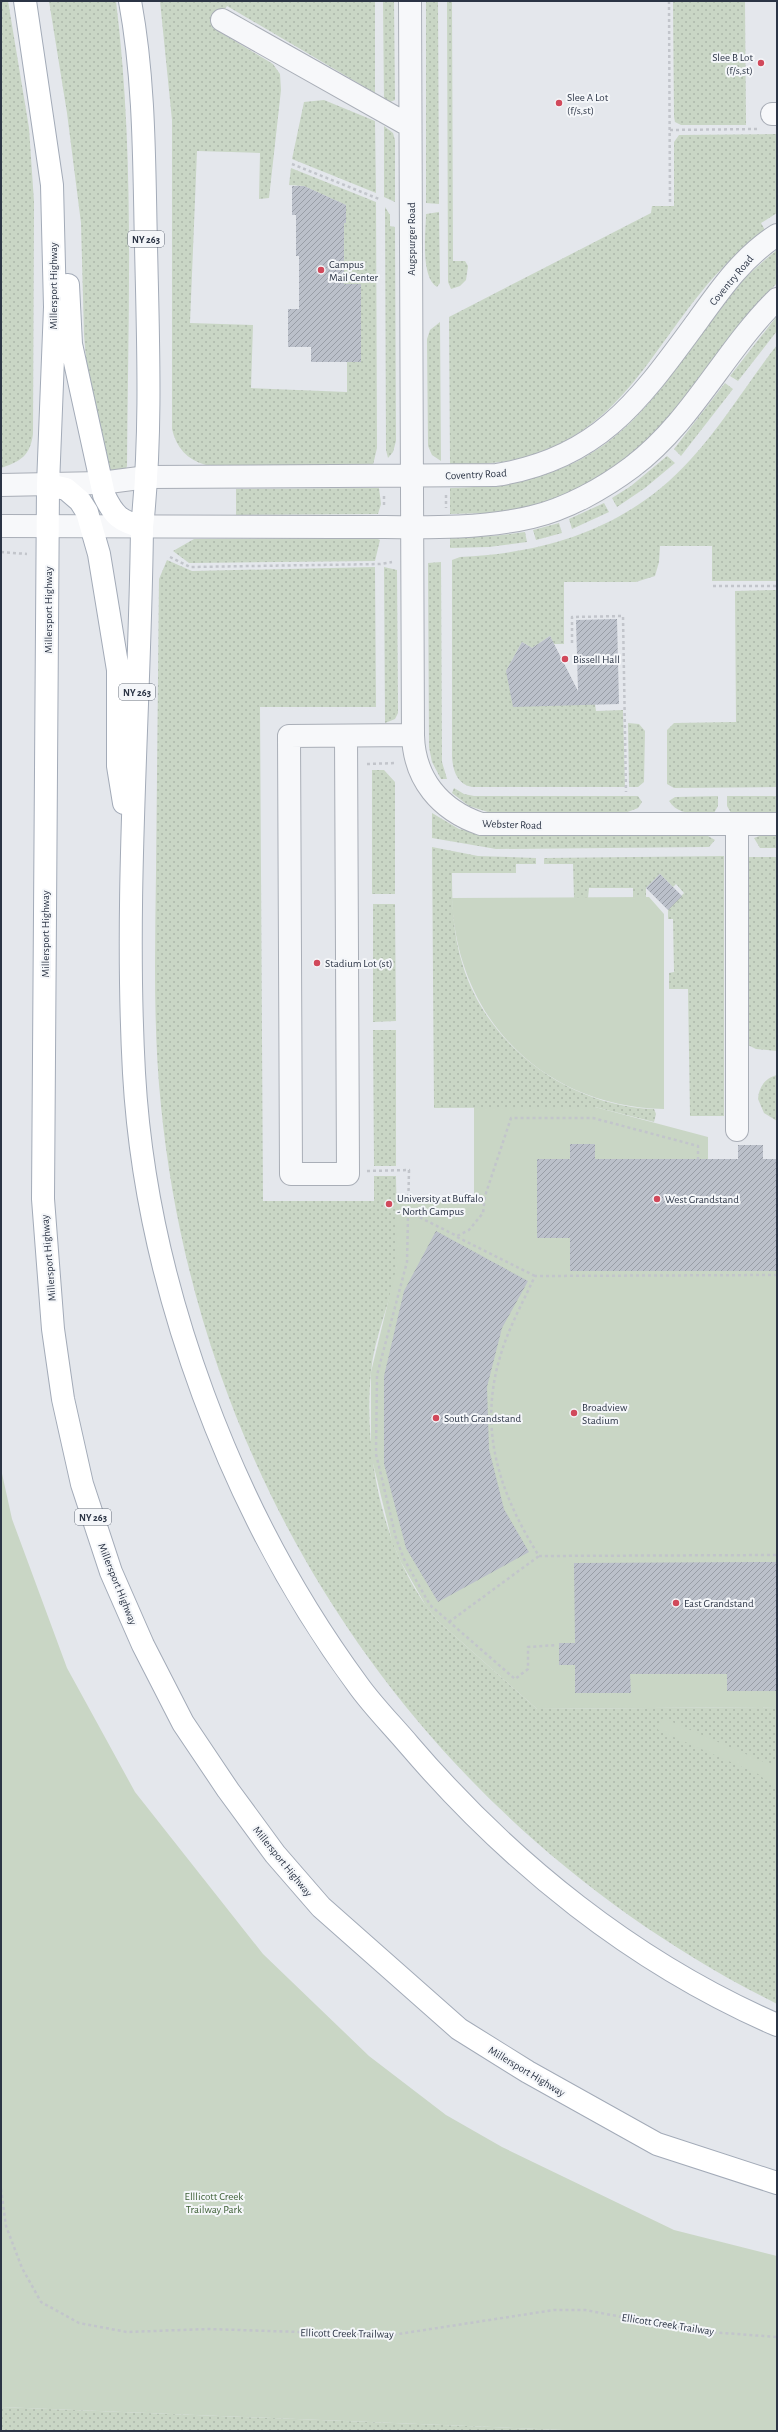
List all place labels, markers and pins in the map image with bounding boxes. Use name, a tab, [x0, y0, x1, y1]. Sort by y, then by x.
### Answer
place label: Slee B Lot (f/s,st)	[712, 52, 753, 76]
marker: Slee B Lot (f/s,st)	[756, 58, 766, 68]
place label: Slee A Lot (f/s,st)	[567, 92, 609, 116]
marker: Slee A Lot (f/s,st)	[554, 98, 564, 108]
place label: Campus Mail Center	[329, 259, 379, 283]
marker: Campus Mail Center	[316, 265, 326, 275]
marker: Bissell Hall	[560, 654, 570, 664]
place label: Bissell Hall	[573, 654, 620, 665]
marker: Stadium Lot (st)	[312, 958, 322, 968]
place label: Stadium Lot (st)	[325, 958, 393, 969]
place label: University at Buffalo - North Campus	[397, 1193, 483, 1217]
marker: West Grandstand	[652, 1194, 662, 1204]
place label: West Grandstand	[665, 1194, 739, 1205]
marker: University at Buffalo - North Campus	[384, 1199, 394, 1209]
place label: Broadview Stadium	[582, 1402, 628, 1426]
marker: Broadview Stadium	[569, 1408, 579, 1418]
marker: South Grandstand	[431, 1413, 441, 1423]
place label: South Grandstand	[444, 1413, 521, 1424]
marker: East Grandstand	[671, 1598, 681, 1608]
place label: East Grandstand	[684, 1598, 754, 1609]

